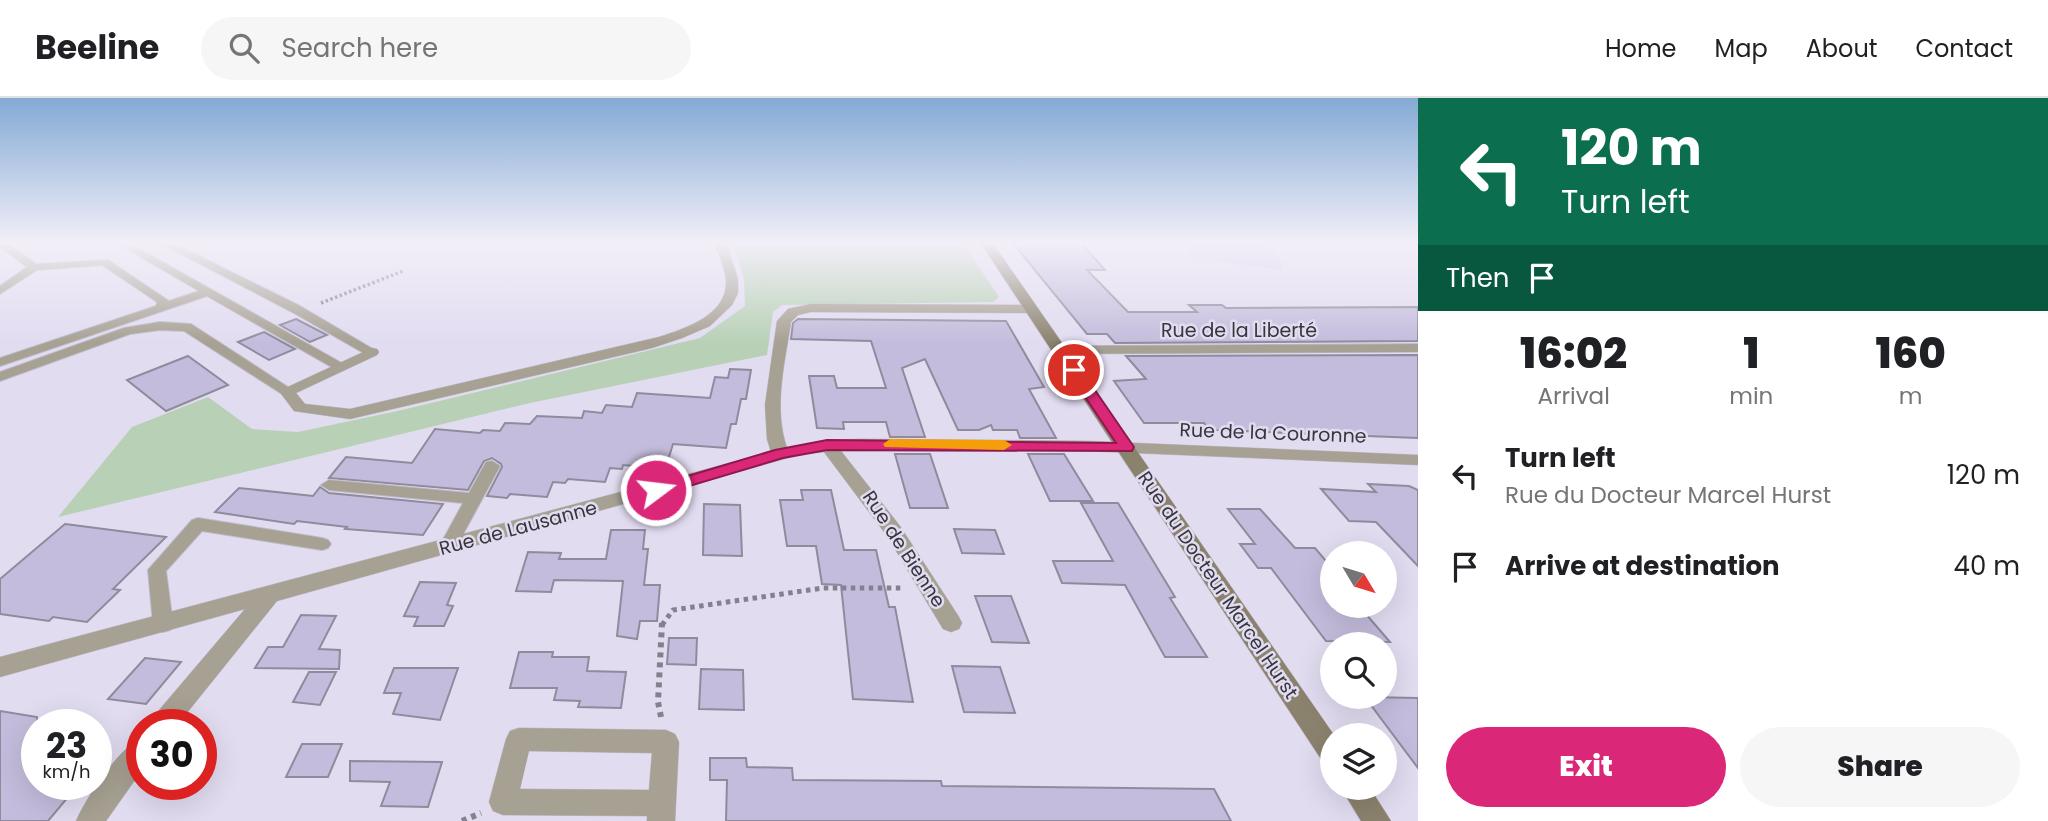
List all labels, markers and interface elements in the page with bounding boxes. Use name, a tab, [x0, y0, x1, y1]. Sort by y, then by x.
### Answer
search box	[201, 17, 691, 80]
text: Beeline	[35, 24, 159, 71]
icon: search	[225, 29, 263, 67]
text: Search here	[281, 30, 438, 66]
text: Home	[1605, 32, 1677, 65]
text: Map	[1715, 32, 1768, 65]
text: About	[1806, 32, 1877, 65]
text: Contact	[1915, 32, 2013, 65]
text: 120 m	[1561, 114, 1702, 182]
icon: left	[1446, 126, 1537, 217]
text: Turn left	[1561, 179, 1690, 224]
icon: arrive	[1523, 259, 1561, 297]
text: Then	[1446, 260, 1509, 296]
street label: Rue de la Liberté	[1161, 317, 1317, 344]
text: 16:02	[1520, 324, 1627, 383]
text: 1	[1743, 324, 1759, 383]
text: 160	[1875, 324, 1946, 383]
pin	[1044, 340, 1104, 400]
icon: arrive	[1055, 351, 1093, 389]
text: Arrival	[1537, 380, 1610, 412]
text: min	[1729, 380, 1773, 412]
text: m	[1899, 380, 1922, 412]
street label: Rue de la Couronne	[1179, 416, 1367, 450]
text: Turn left	[1505, 440, 1616, 476]
position arrow	[619, 453, 693, 527]
icon: left	[1446, 457, 1484, 495]
text: 120 m	[1947, 457, 2020, 493]
street label: Rue du Docteur Marcel Hurst	[1131, 466, 1305, 704]
text: Rue du Docteur Marcel Hurst	[1505, 479, 1831, 511]
street label: Rue de Bienne	[856, 485, 952, 613]
street label: Rue de Lausanne	[436, 494, 600, 562]
north arrow	[1320, 541, 1396, 618]
map controls	[1320, 541, 1397, 800]
icon: arrive	[1446, 548, 1484, 586]
text: Arrive at destination	[1505, 548, 1780, 584]
text: 40 m	[1954, 548, 2020, 584]
button: search	[1320, 632, 1397, 709]
speed limit sign: 30	[126, 709, 217, 800]
text: 23	[46, 721, 87, 770]
button: layers	[1320, 723, 1397, 800]
button: Exit	[1446, 727, 1726, 807]
button: Share	[1740, 727, 2020, 807]
text: km/h	[43, 759, 90, 784]

